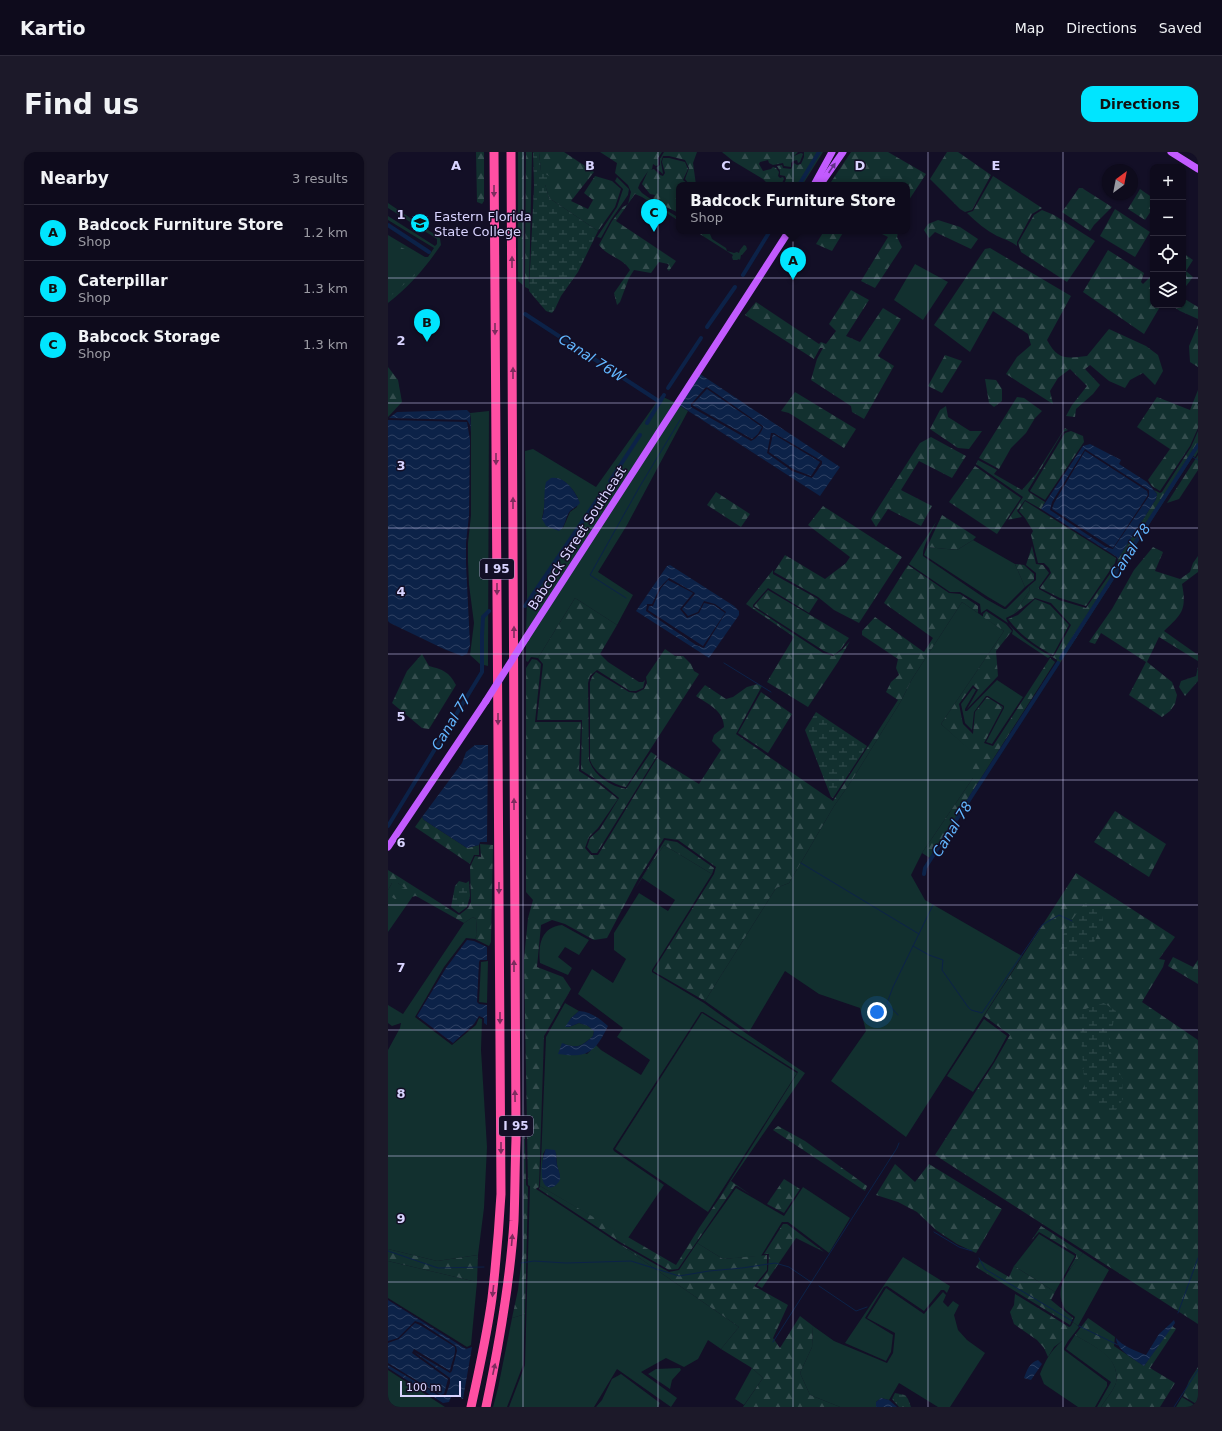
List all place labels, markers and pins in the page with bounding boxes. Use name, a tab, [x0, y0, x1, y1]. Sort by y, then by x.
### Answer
pin: C	[641, 199, 667, 232]
place label: Eastern Florida State College	[434, 209, 532, 239]
school or university icon: Eastern Florida State College	[409, 212, 431, 234]
pin: A	[780, 247, 806, 280]
pin: B	[414, 309, 440, 342]

